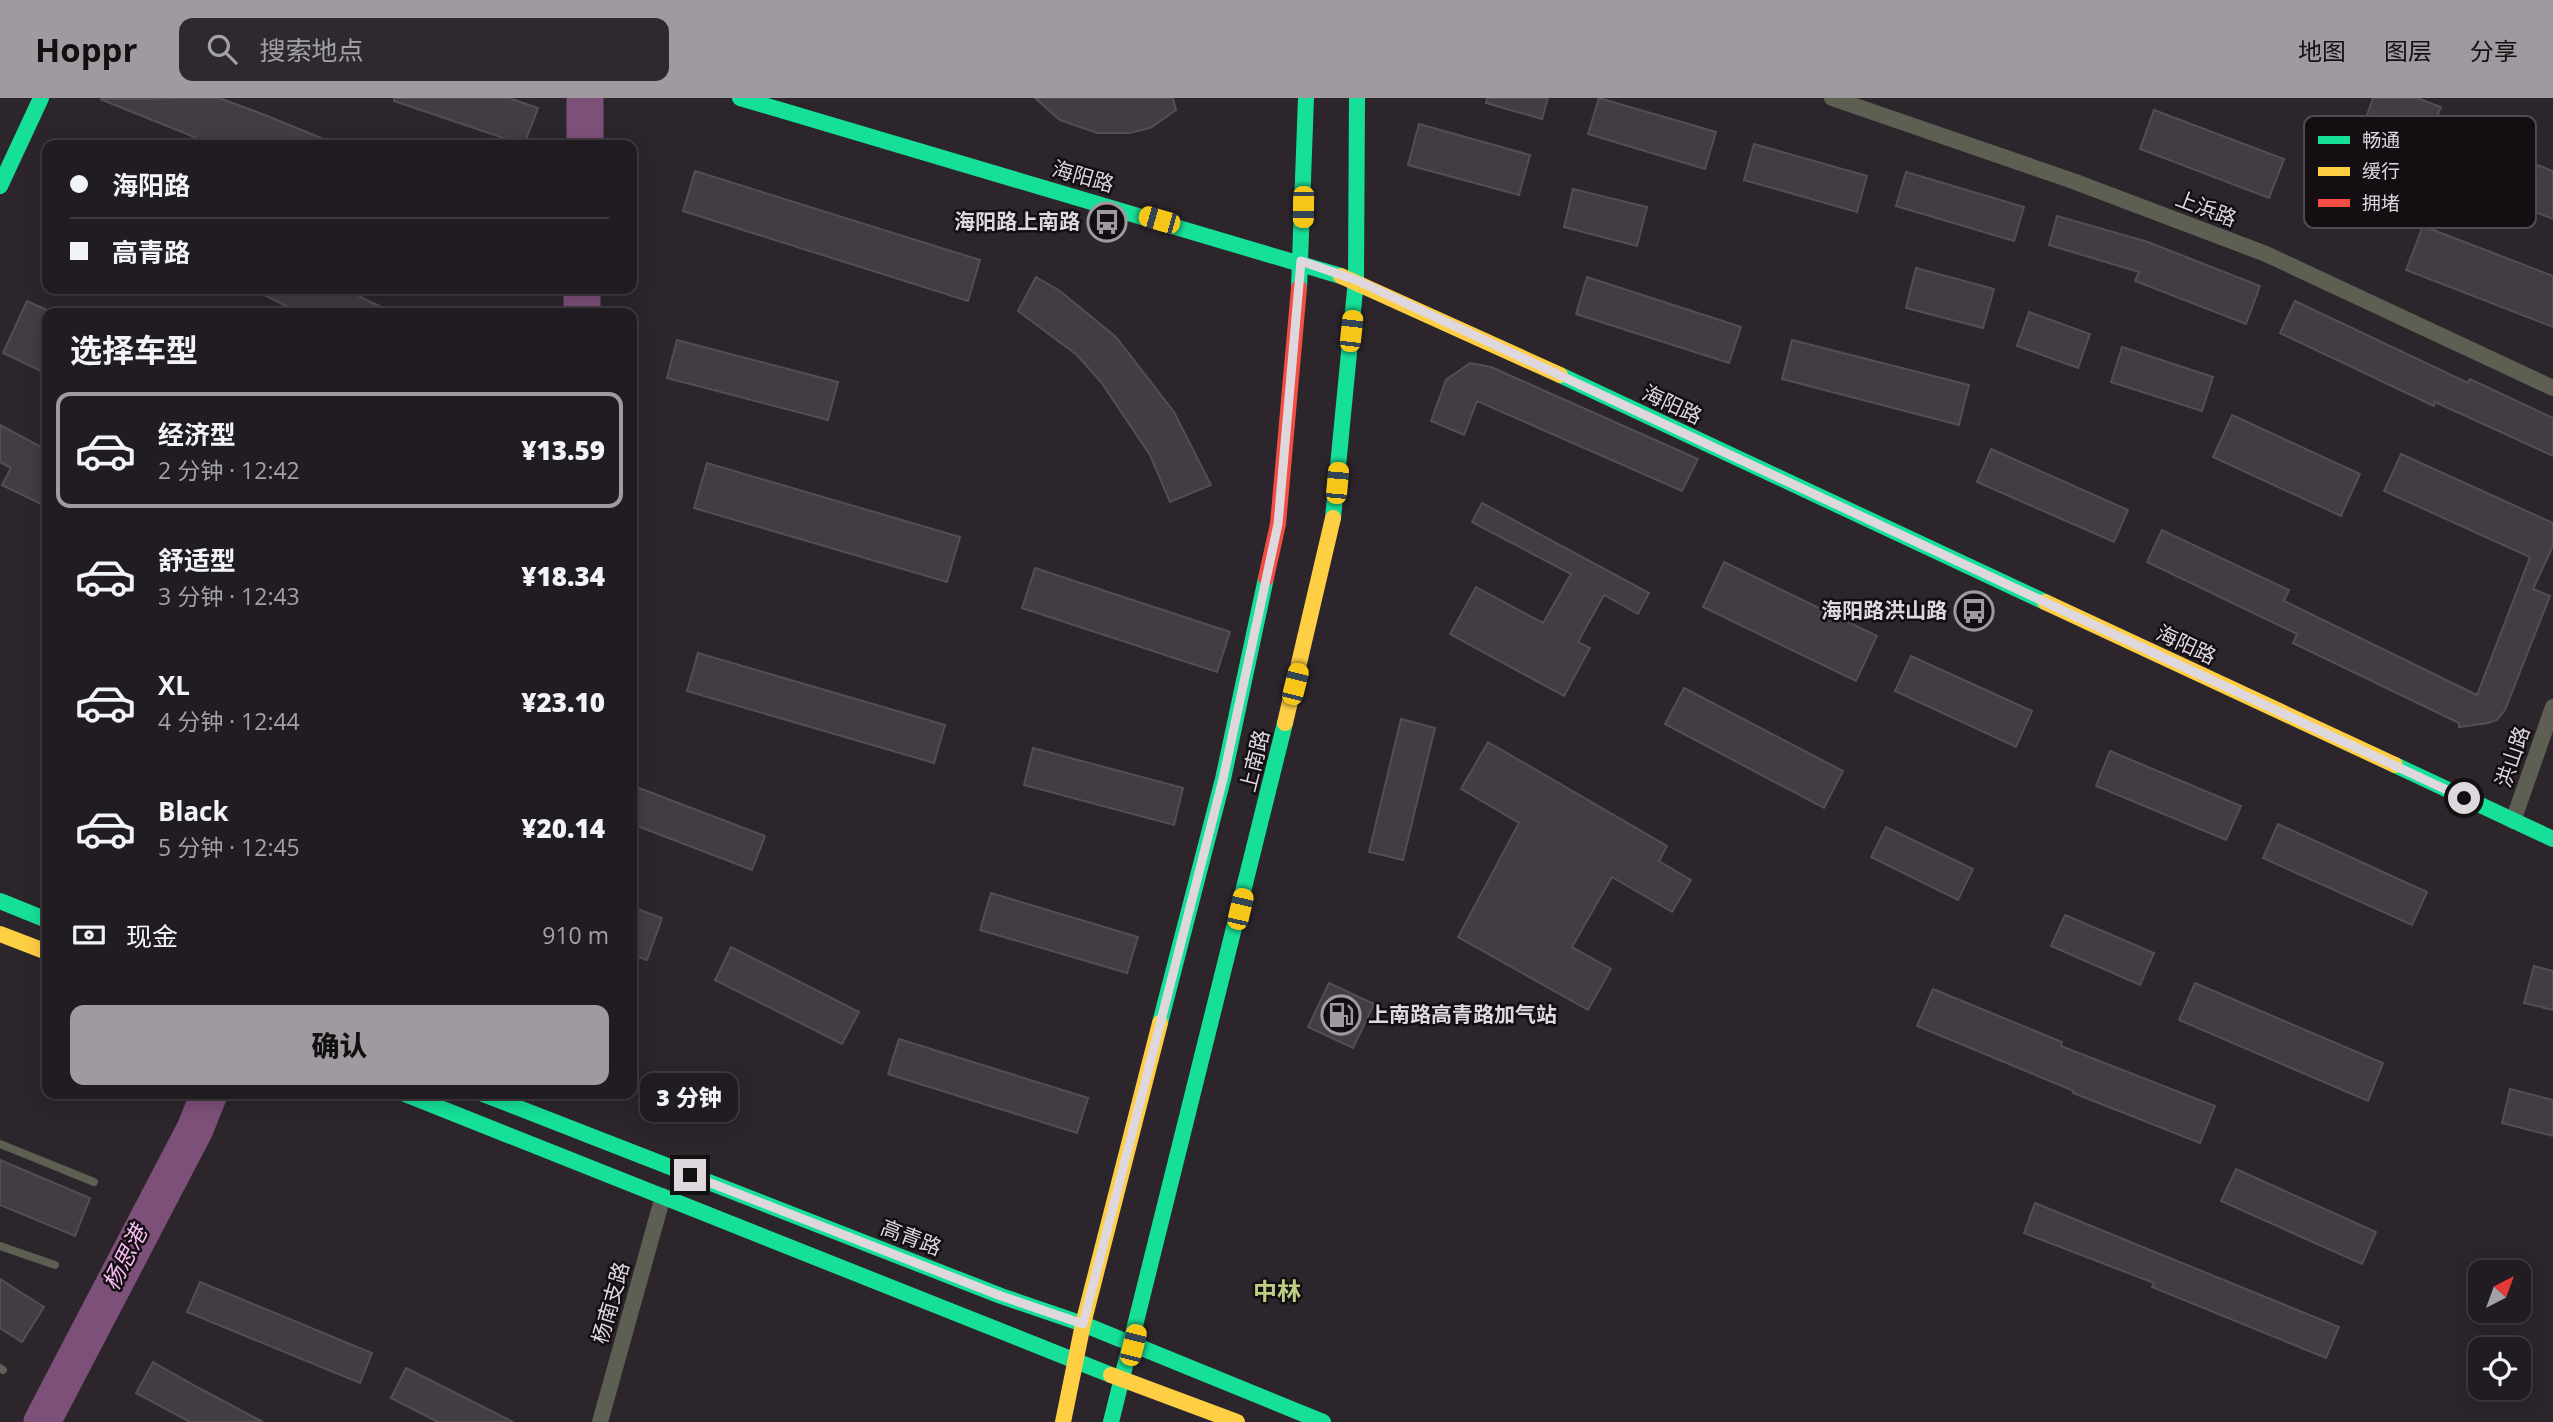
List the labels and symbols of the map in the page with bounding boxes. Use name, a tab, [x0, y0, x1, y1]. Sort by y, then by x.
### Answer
legend	[2304, 116, 2536, 228]
text: 畅通	[2362, 127, 2400, 153]
street label: 海阳路	[1049, 154, 1117, 198]
text: 缓行	[2362, 158, 2400, 184]
street label: 上浜路	[2172, 184, 2241, 232]
car	[1293, 186, 1314, 228]
text: 拥堵	[2362, 190, 2400, 216]
bus stop icon: 海阳路上南路	[1086, 201, 1128, 243]
car	[1136, 204, 1183, 236]
place label: 海阳路上南路	[954, 207, 1080, 235]
car	[1339, 309, 1364, 353]
street label: 海阳路	[1638, 378, 1707, 430]
car	[1325, 461, 1350, 505]
bus stop icon: 海阳路洪山路	[1953, 590, 1995, 632]
place label: 海阳路洪山路	[1821, 596, 1947, 624]
street label: 海阳路	[2152, 618, 2221, 670]
car	[1280, 661, 1311, 707]
street label: 洪山路	[2489, 722, 2536, 791]
street label: 上南路	[1233, 727, 1275, 795]
route start	[2448, 782, 2480, 814]
car	[1226, 886, 1255, 932]
fuel station icon: 上南路高青路加气站	[1320, 994, 1362, 1036]
place label: 上南路高青路加气站	[1368, 1000, 1557, 1028]
callout: 3 分钟	[641, 1074, 739, 1122]
route end	[674, 1159, 706, 1191]
street label: 高青路	[877, 1213, 946, 1261]
water label: 杨思港	[94, 1217, 155, 1296]
street label: 杨南支路	[585, 1258, 635, 1347]
north arrow	[2468, 1260, 2530, 1323]
district label: 中林	[1253, 1274, 1301, 1307]
car	[1118, 1322, 1149, 1368]

